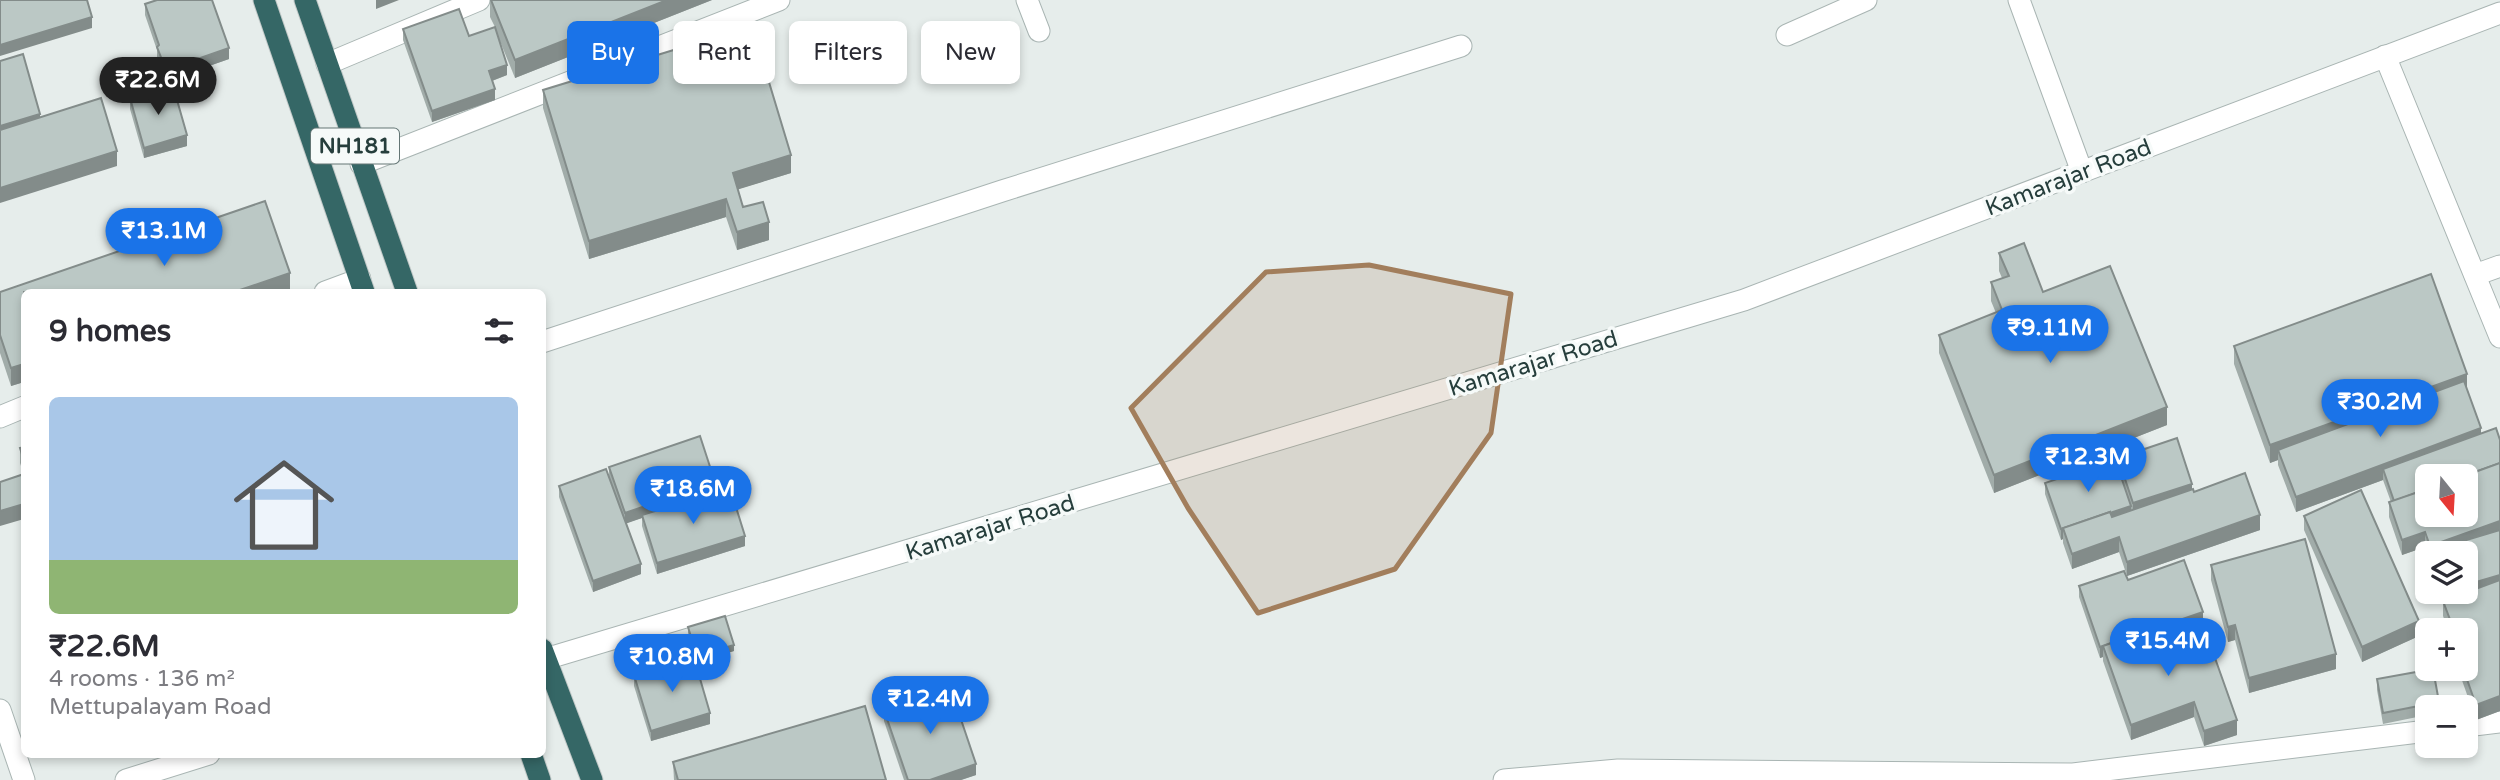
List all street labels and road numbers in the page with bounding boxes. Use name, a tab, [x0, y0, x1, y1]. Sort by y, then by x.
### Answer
road number: NH181	[311, 128, 399, 164]
street label: Kamarajar Road	[1981, 133, 2155, 222]
street label: Kamarajar Road	[1445, 325, 1621, 403]
street label: Kamarajar Road	[902, 489, 1078, 567]

